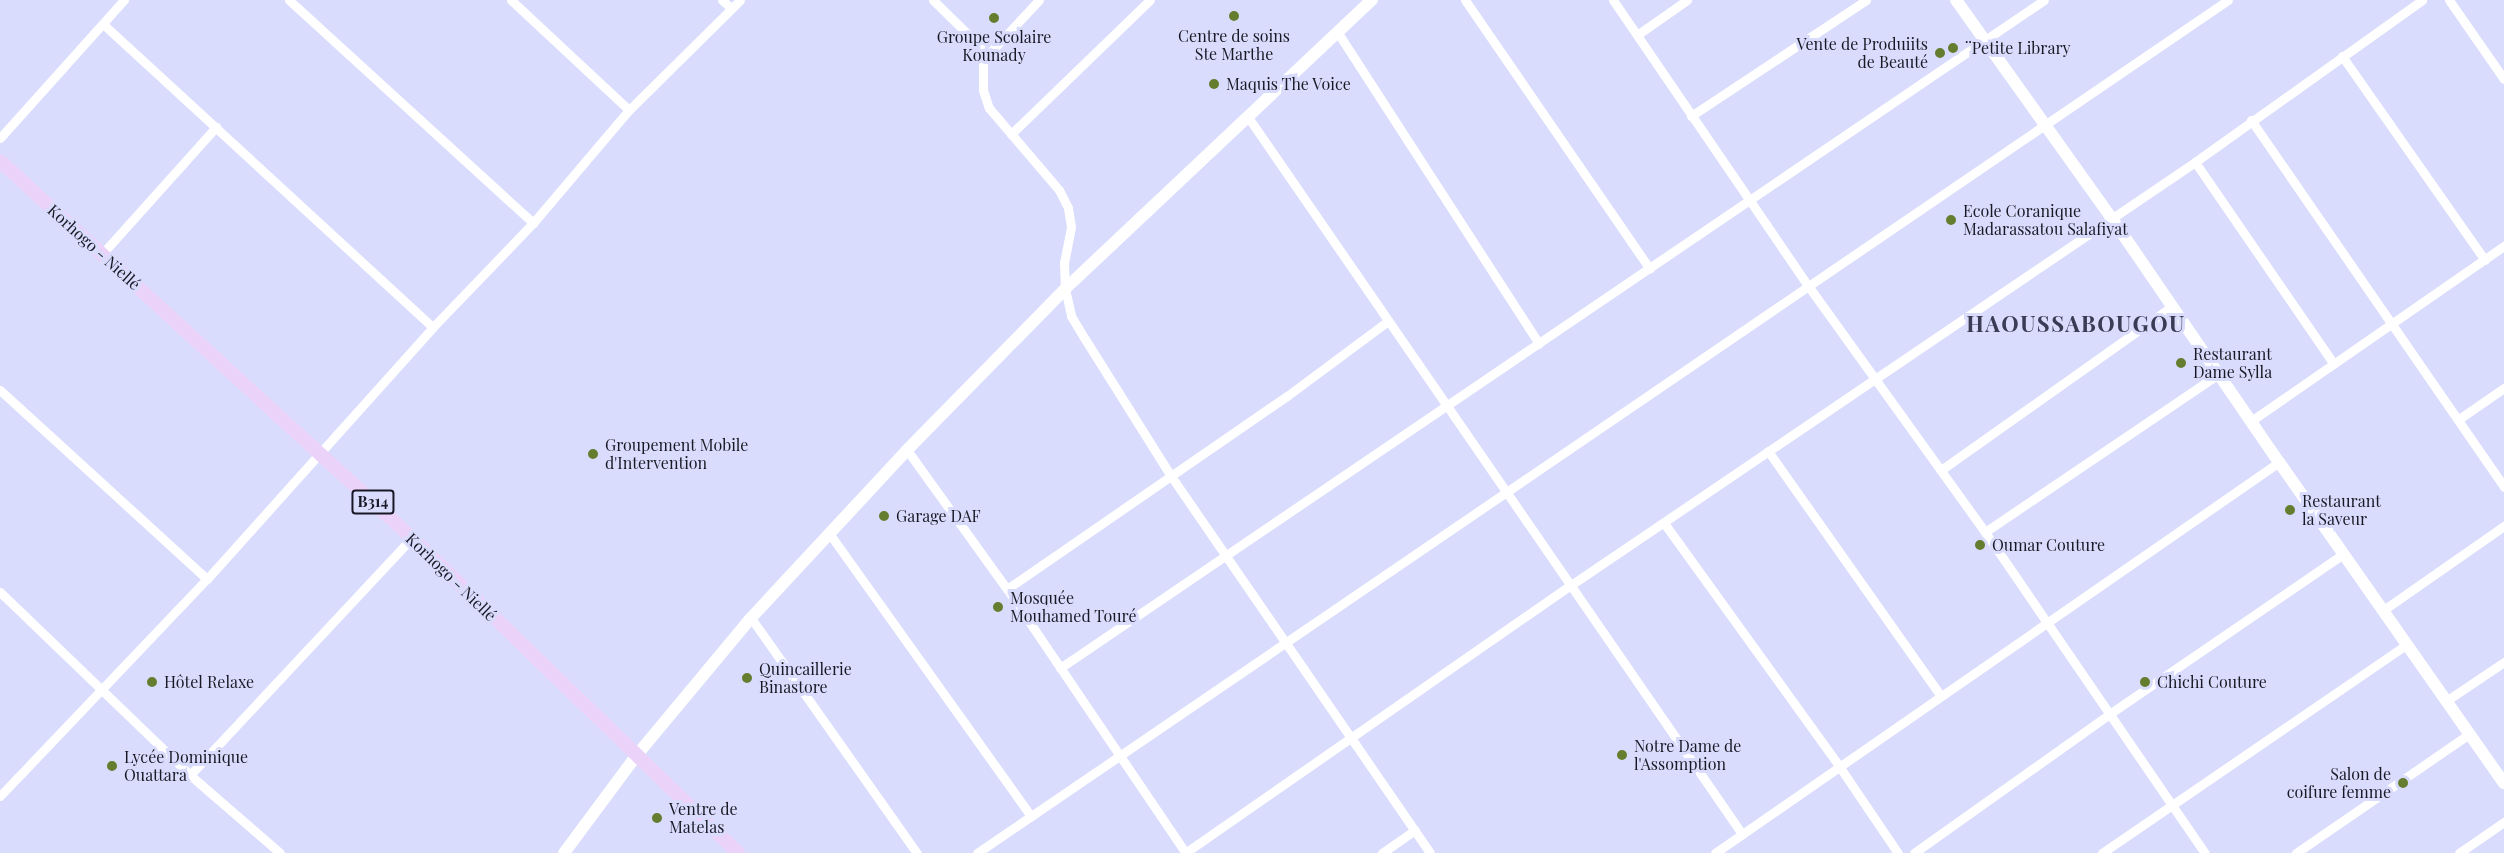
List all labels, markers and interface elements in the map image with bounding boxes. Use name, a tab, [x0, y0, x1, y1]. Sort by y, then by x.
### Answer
marker: Centre de soins Ste Marthe	[1225, 7, 1243, 25]
marker: Groupe Scolaire Kounady	[987, 11, 1001, 25]
place label: Centre de soins Ste Marthe	[1178, 26, 1290, 64]
place label: Groupe Scolaire Kounady	[937, 27, 1051, 65]
place label: Vente de Produiits de Beauté	[1796, 34, 1928, 72]
place label: ¨Petite Library	[1965, 38, 2071, 58]
marker: ¨Petite Library	[1946, 41, 1960, 55]
marker: Vente de Produiits de Beauté	[1933, 46, 1947, 60]
place label: Maquis The Voice	[1226, 74, 1352, 94]
marker: Maquis The Voice	[1207, 77, 1221, 91]
street label: Korhogo - Niellé	[44, 200, 144, 294]
place label: Ecole Coranique Madarassatou Salafiyat	[1963, 201, 2128, 239]
marker: Ecole Coranique Madarassatou Salafiyat	[1944, 213, 1958, 227]
district label: HAOUSSABOUGOU	[1966, 311, 2186, 337]
place label: Restaurant Dame Sylla	[2193, 344, 2272, 382]
marker: Restaurant Dame Sylla	[2174, 356, 2188, 370]
place label: Groupement Mobile d'Intervention	[605, 435, 749, 473]
marker: Groupement Mobile d'Intervention	[586, 447, 600, 461]
road number: B314	[350, 490, 395, 514]
place label: Restaurant la Saveur	[2302, 491, 2381, 529]
marker: Restaurant la Saveur	[2283, 503, 2297, 517]
place label: Garage DAF	[896, 506, 981, 526]
marker: Garage DAF	[877, 509, 891, 523]
street label: Korhogo - Niellé	[402, 529, 500, 625]
place label: Oumar Couture	[1992, 535, 2105, 555]
marker: Oumar Couture	[1973, 538, 1987, 552]
place label: Mosquée Mouhamed Touré	[1010, 588, 1137, 626]
marker: Mosquée Mouhamed Touré	[991, 600, 1005, 614]
place label: Quincaillerie Binastore	[759, 659, 852, 697]
marker: Quincaillerie Binastore	[740, 671, 754, 685]
place label: Hôtel Relaxe	[164, 672, 254, 692]
place label: Chichi Couture	[2157, 672, 2267, 692]
marker: Hôtel Relaxe	[145, 675, 159, 689]
marker: Chichi Couture	[2138, 675, 2152, 689]
place label: Notre Dame de l'Assomption	[1634, 736, 1741, 774]
place label: Lycée Dominique Ouattara	[124, 747, 248, 785]
marker: Notre Dame de l'Assomption	[1615, 748, 1629, 762]
marker: Lycée Dominique Ouattara	[105, 759, 119, 773]
place label: Salon de coifure femme	[2287, 764, 2391, 802]
marker: Salon de coifure femme	[2396, 776, 2410, 790]
place label: Ventre de Matelas	[669, 799, 738, 837]
marker: Ventre de Matelas	[650, 811, 664, 825]

